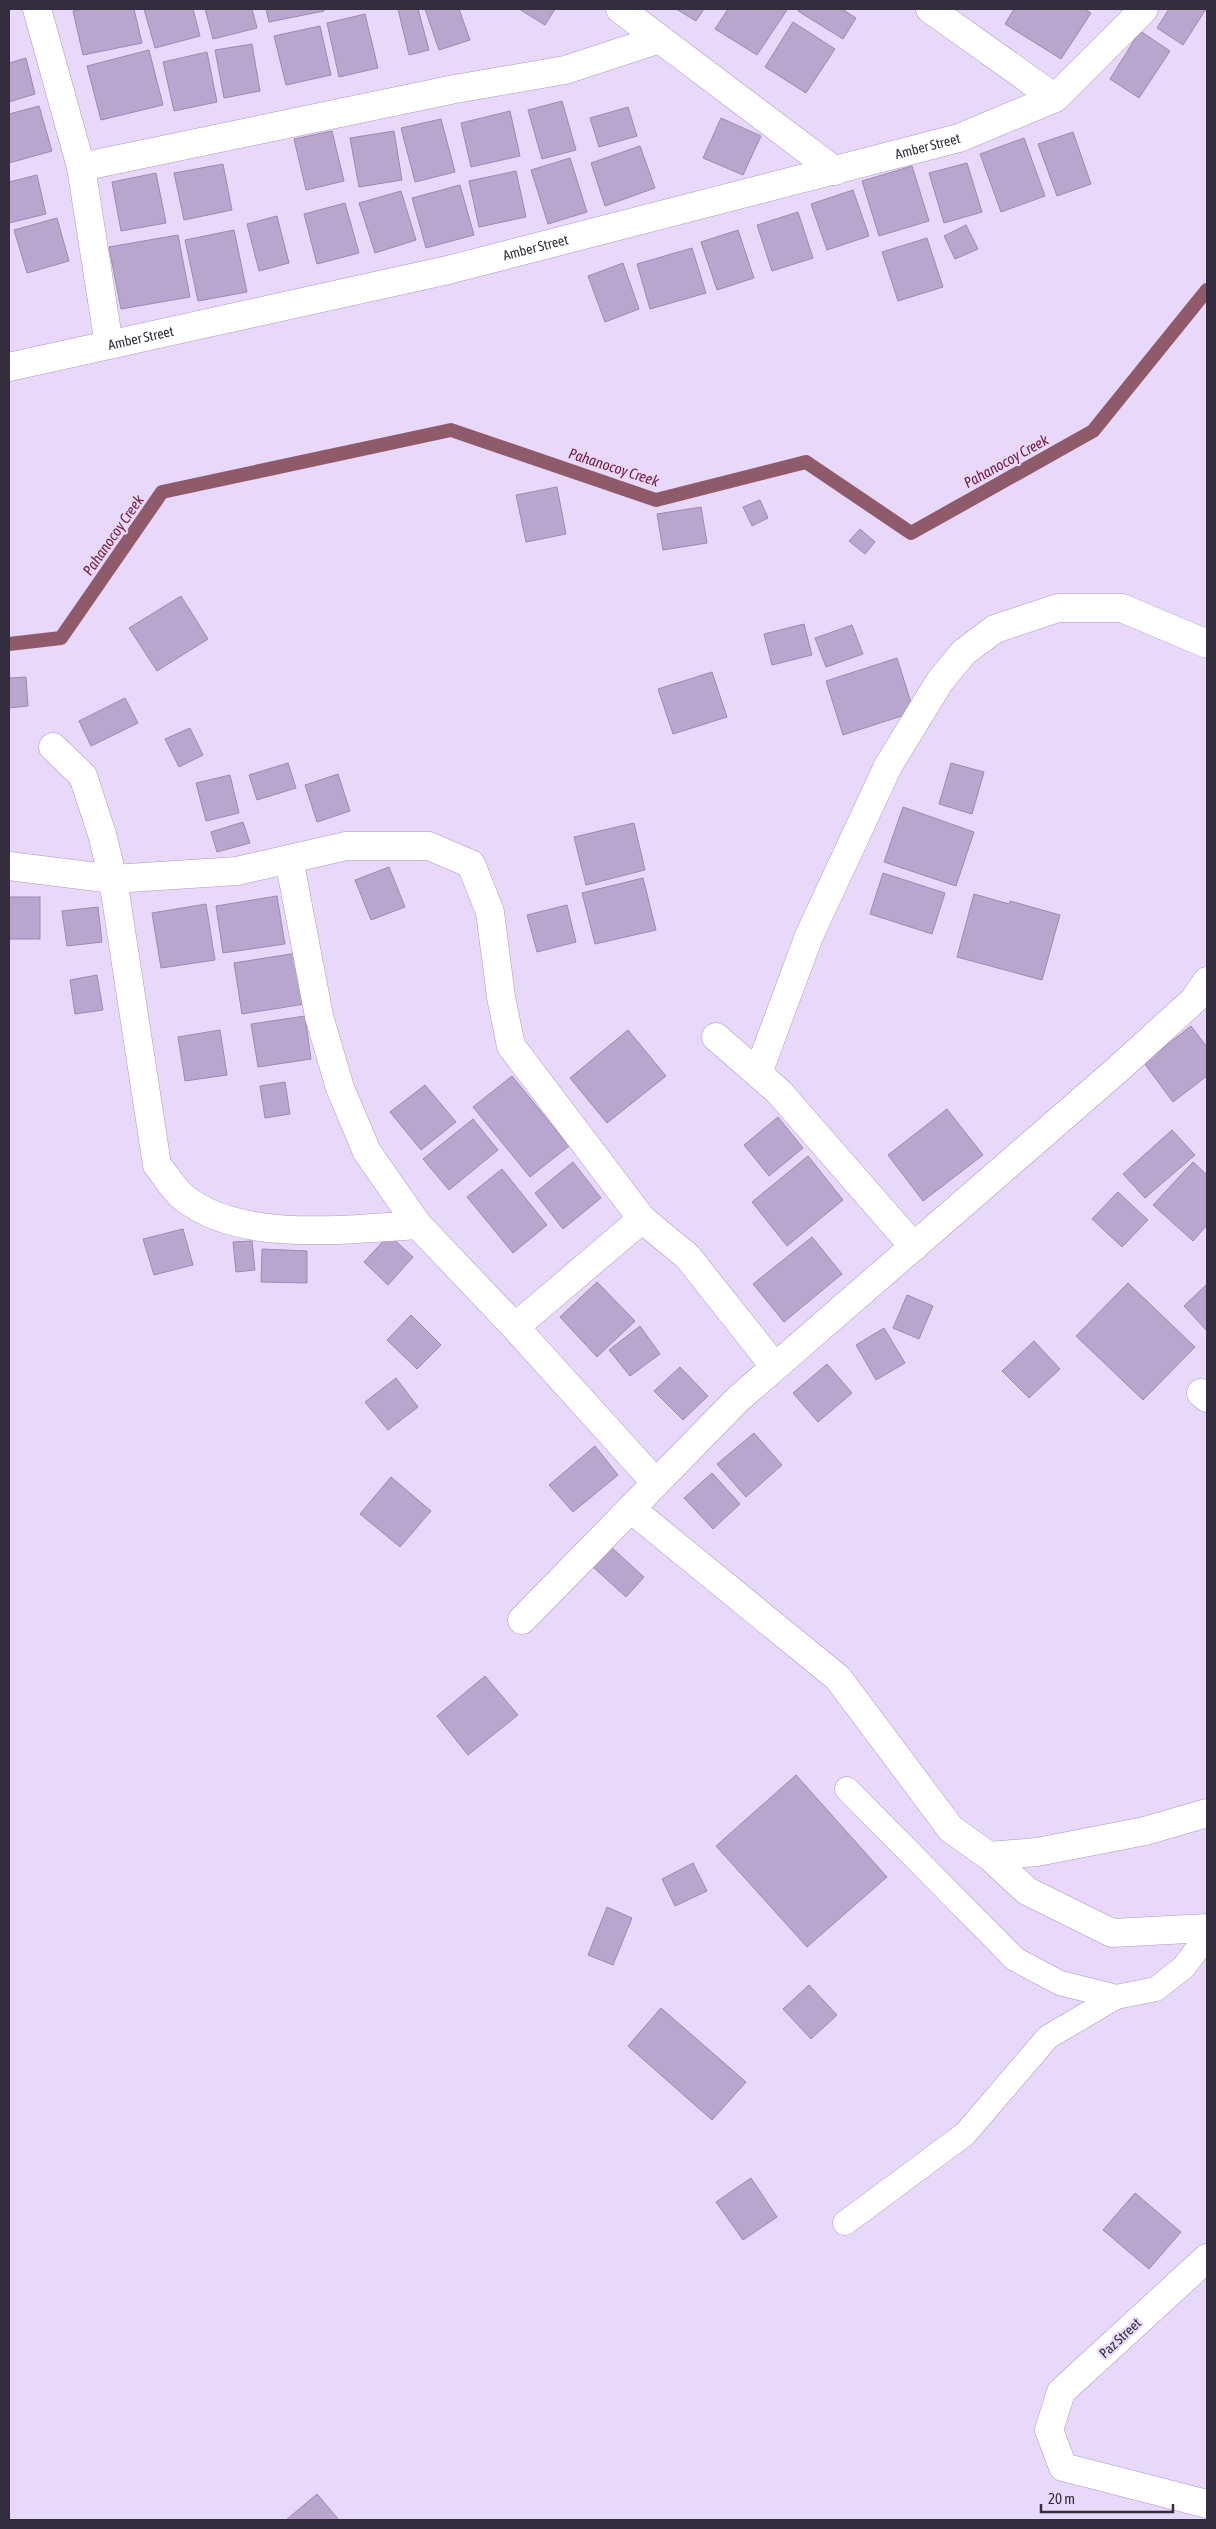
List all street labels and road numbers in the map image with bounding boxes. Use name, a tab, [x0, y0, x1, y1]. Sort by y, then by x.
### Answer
street label: Amber Street	[893, 130, 962, 162]
street label: Amber Street	[501, 231, 570, 263]
street label: Amber Street	[106, 323, 175, 353]
street label: Paz Street	[1096, 2315, 1144, 2361]

